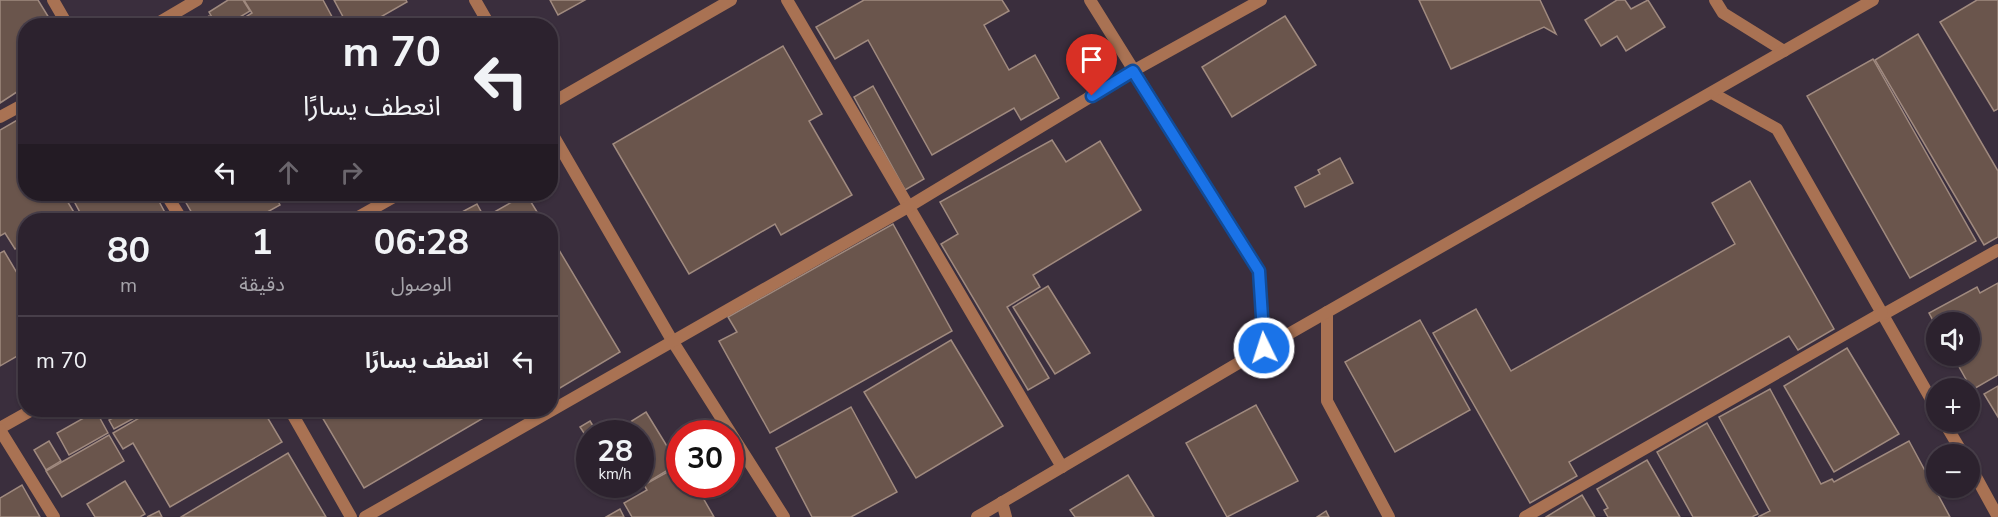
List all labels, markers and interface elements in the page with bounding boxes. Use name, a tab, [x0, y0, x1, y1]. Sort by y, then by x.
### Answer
text: 70 m	[342, 24, 441, 81]
pin	[1066, 34, 1117, 96]
icon: left	[462, 42, 540, 120]
icon: arrive	[1075, 43, 1108, 76]
text: انعطف يسارًا	[303, 88, 441, 125]
icon: left	[209, 156, 242, 189]
icon: ahead	[272, 156, 305, 189]
icon: right	[335, 156, 368, 189]
text: 1	[251, 218, 273, 267]
text: 06:28	[374, 218, 469, 267]
text: 80	[107, 226, 150, 275]
text: دقيقة	[239, 271, 285, 298]
text: الوصول	[391, 271, 452, 298]
text: m	[120, 272, 137, 299]
map controls	[1926, 312, 1980, 498]
button: sound	[1926, 312, 1980, 366]
position arrow	[1232, 316, 1296, 380]
icon: left	[507, 345, 540, 378]
text: 70 m	[36, 346, 87, 376]
text: انعطف يسارًا	[365, 346, 489, 376]
button: +	[1926, 378, 1980, 432]
speed limit sign: 30	[666, 420, 744, 498]
text: 28	[597, 431, 633, 472]
button: −	[1926, 444, 1980, 498]
text: km/h	[598, 464, 632, 484]

